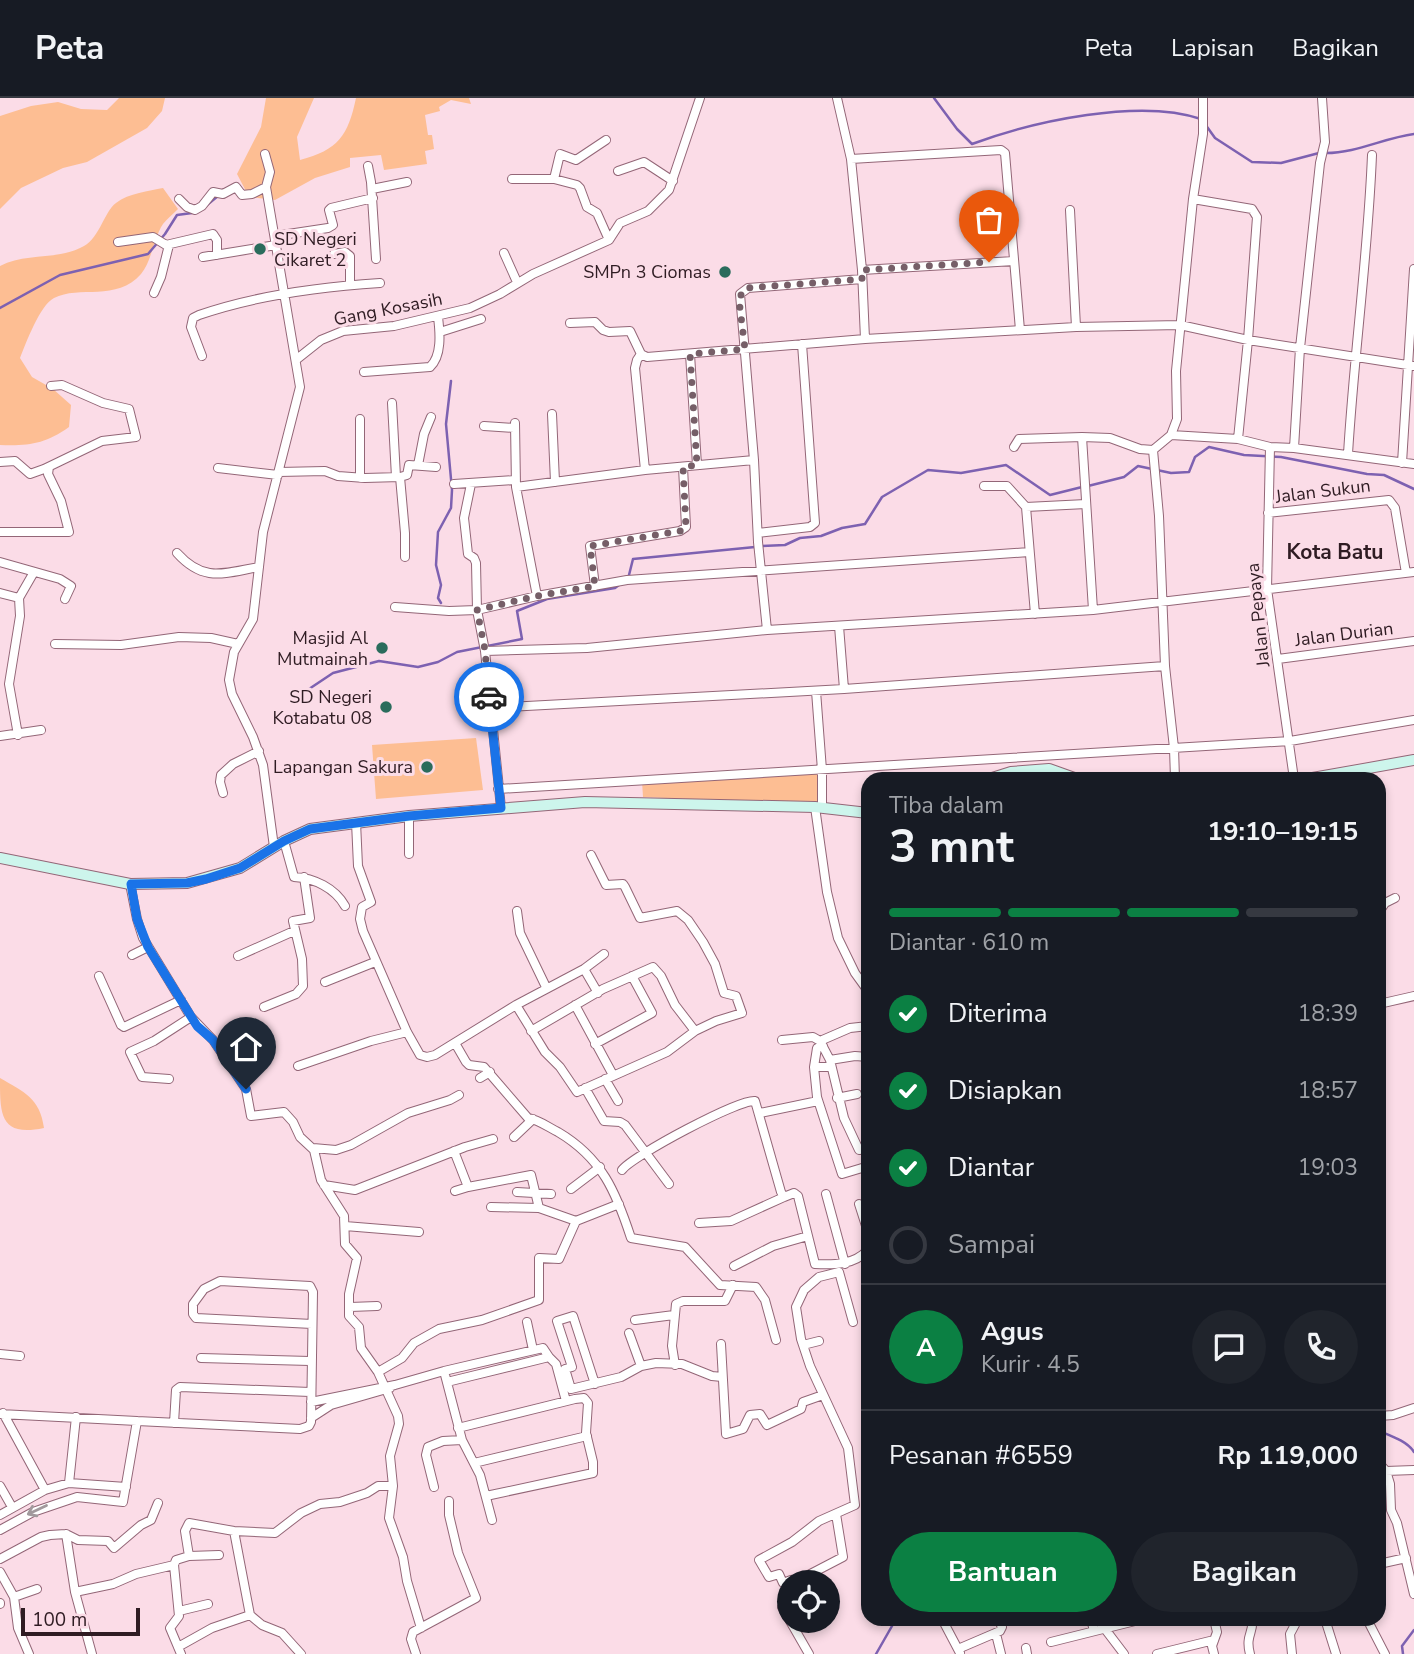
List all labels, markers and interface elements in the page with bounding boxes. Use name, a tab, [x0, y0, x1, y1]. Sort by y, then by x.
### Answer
text: Peta	[35, 26, 104, 71]
text: Peta	[1084, 32, 1133, 64]
text: Lapisan	[1171, 32, 1254, 64]
text: Bagikan	[1292, 32, 1379, 64]
pin	[959, 190, 1019, 262]
icon: bag	[970, 201, 1008, 239]
place label: SD Negeri Cikaret 2	[274, 227, 357, 272]
marker: SD Negeri Cikaret 2	[252, 241, 268, 257]
place label: SMPn 3 Ciomas	[583, 260, 711, 284]
marker: SMPn 3 Ciomas	[717, 264, 733, 280]
street label: Gang Kosasih	[332, 287, 444, 331]
street label: Jalan Sukun	[1273, 473, 1372, 509]
district label: Kota Batu	[1286, 538, 1384, 566]
street label: Jalan Pepaya	[1241, 562, 1275, 669]
street label: Jalan Durian	[1292, 616, 1395, 652]
place label: Masjid Al Mutmainah	[277, 626, 369, 671]
marker: Masjid Al Mutmainah	[374, 640, 390, 656]
courier	[454, 662, 524, 732]
icon: car	[470, 678, 508, 716]
place label: SD Negeri Kotabatu 08	[273, 685, 372, 730]
marker: SD Negeri Kotabatu 08	[378, 699, 394, 715]
place label: Lapangan Sakura	[273, 755, 413, 779]
marker: Lapangan Sakura	[419, 759, 435, 775]
text: Tiba dalam	[889, 790, 1004, 821]
text: 19:10–19:15	[1207, 814, 1358, 849]
text: 3 mnt	[889, 815, 1014, 878]
text: Diantar · 610 m	[889, 927, 1049, 958]
icon: check	[889, 995, 927, 1033]
text: Diterima	[948, 996, 1048, 1031]
text: 18:39	[1298, 998, 1358, 1029]
pin	[216, 1017, 276, 1089]
icon: home	[227, 1028, 265, 1066]
icon: check	[889, 1072, 927, 1110]
text: Disiapkan	[948, 1073, 1062, 1108]
text: 18:57	[1298, 1075, 1358, 1106]
icon: check	[889, 1149, 927, 1187]
text: Diantar	[948, 1150, 1034, 1185]
text: 19:03	[1298, 1152, 1358, 1183]
text: Sampai	[948, 1227, 1035, 1262]
button: chat	[1192, 1310, 1266, 1384]
button: phone	[1284, 1310, 1358, 1384]
text: Agus	[981, 1314, 1044, 1349]
text: A	[916, 1330, 936, 1365]
text: Kurir · 4.5	[981, 1349, 1080, 1380]
text: Pesanan #6559	[889, 1438, 1073, 1473]
text: Rp 119,000	[1217, 1438, 1358, 1473]
one-way arrow	[27, 1504, 48, 1517]
button: Bantuan	[889, 1532, 1117, 1612]
button: Bagikan	[1131, 1532, 1358, 1612]
map controls	[777, 1570, 840, 1633]
button: locate	[777, 1570, 840, 1633]
scale bar	[21, 1605, 140, 1637]
text: 100 m	[32, 1607, 87, 1633]

